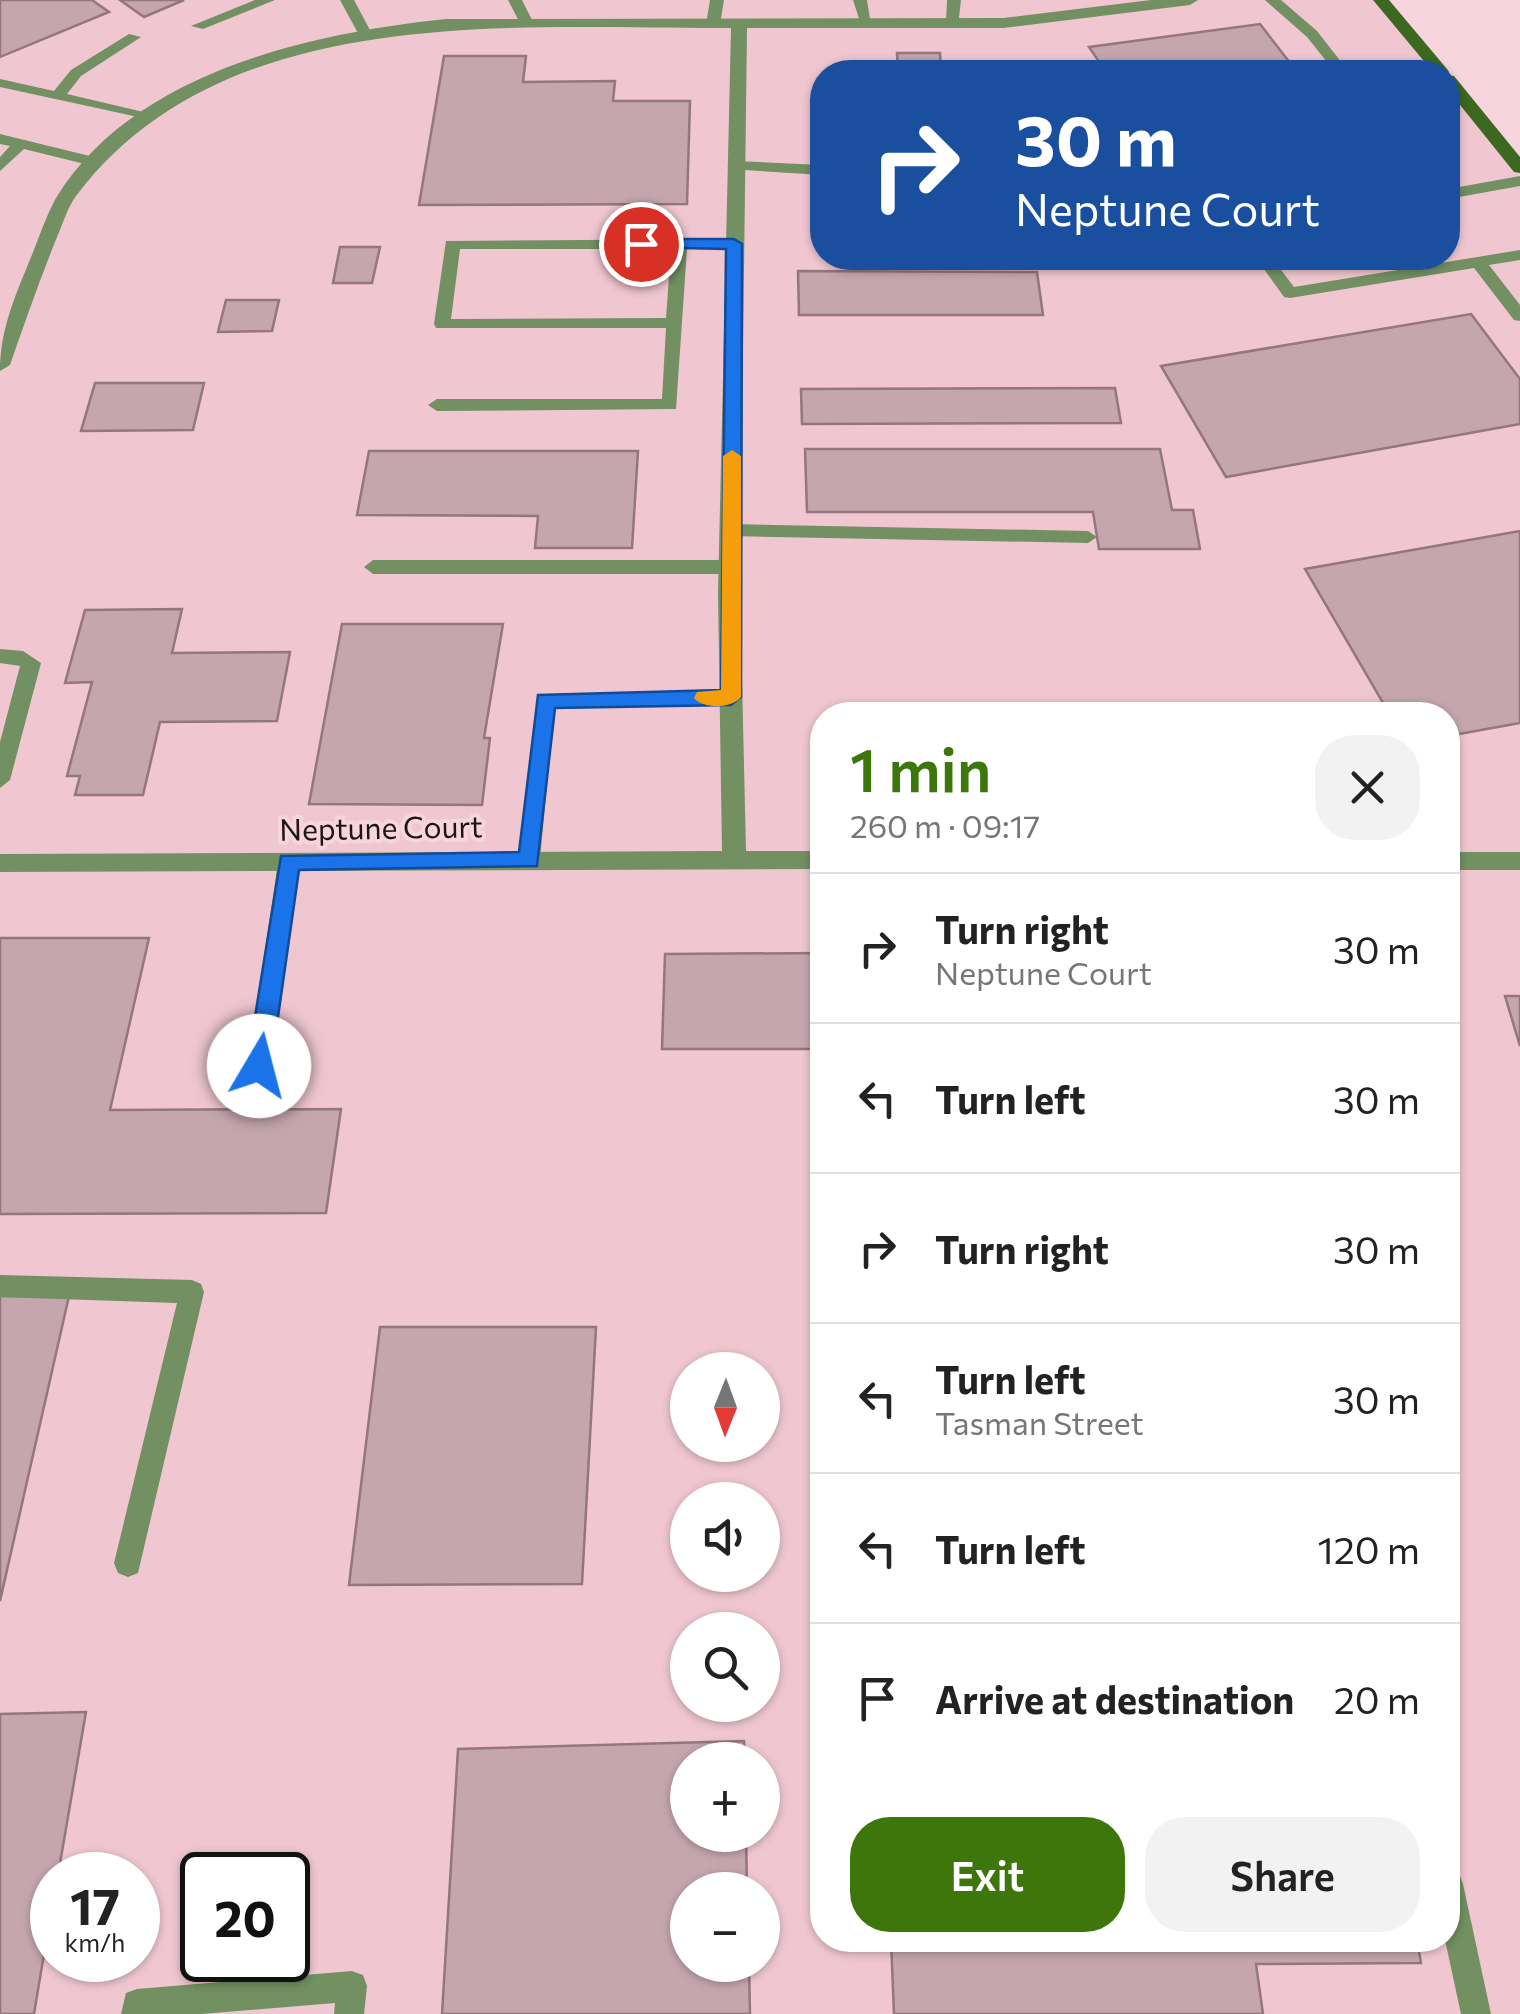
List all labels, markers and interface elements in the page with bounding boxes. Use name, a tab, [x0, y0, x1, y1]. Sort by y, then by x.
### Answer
text: 30 m	[1015, 95, 1177, 180]
icon: right	[850, 100, 980, 230]
text: Neptune Court	[1015, 180, 1320, 235]
pin	[599, 202, 684, 287]
icon: arrive	[614, 217, 669, 272]
text: 1 min	[850, 731, 991, 804]
button: close	[1315, 735, 1420, 840]
text: 260 m · 09:17	[850, 805, 1040, 845]
street label: Neptune Court	[279, 806, 483, 847]
text: Turn right	[935, 905, 1109, 952]
icon: right	[850, 921, 905, 976]
text: 30 m	[1333, 925, 1420, 972]
text: Neptune Court	[935, 952, 1152, 992]
position arrow	[207, 1014, 311, 1118]
icon: left	[850, 1071, 905, 1126]
text: Turn left	[935, 1075, 1086, 1122]
text: 30 m	[1333, 1075, 1420, 1122]
icon: right	[850, 1221, 905, 1276]
text: Turn right	[935, 1225, 1109, 1272]
text: 30 m	[1333, 1225, 1420, 1272]
north arrow	[670, 1352, 780, 1462]
map controls	[670, 1352, 780, 1982]
text: Turn left	[935, 1355, 1086, 1402]
icon: left	[850, 1371, 905, 1426]
text: 30 m	[1333, 1375, 1420, 1422]
text: Tasman Street	[935, 1402, 1144, 1442]
button: sound	[670, 1482, 780, 1592]
icon: left	[850, 1521, 905, 1576]
text: Turn left	[935, 1525, 1086, 1572]
text: 120 m	[1318, 1525, 1420, 1572]
button: search	[670, 1612, 780, 1722]
icon: arrive	[850, 1671, 905, 1726]
text: Arrive at destination	[935, 1675, 1294, 1722]
text: 20 m	[1334, 1675, 1420, 1722]
button: +	[670, 1742, 780, 1852]
button: Exit	[850, 1817, 1125, 1932]
button: Share	[1145, 1817, 1420, 1932]
speed limit sign: 20	[180, 1852, 310, 1982]
button: −	[670, 1872, 780, 1982]
text: 17	[70, 1874, 120, 1935]
text: km/h	[65, 1927, 125, 1957]

